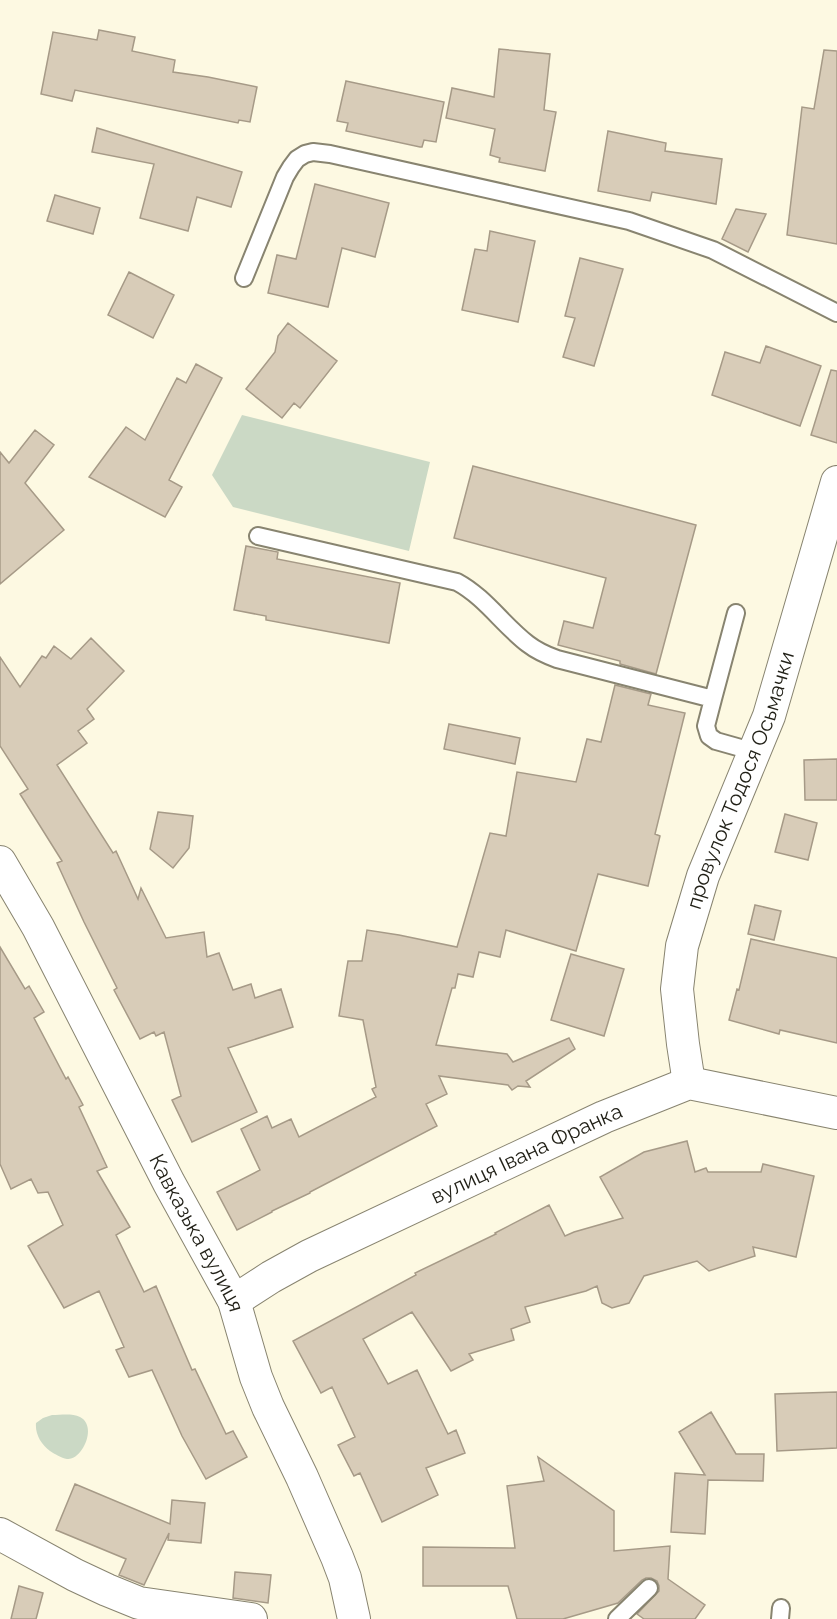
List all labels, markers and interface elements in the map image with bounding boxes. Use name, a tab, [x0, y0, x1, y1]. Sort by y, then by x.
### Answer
street label: провулок Тодося Осьмачки	[681, 648, 799, 912]
street label: вулиця Івана Франка	[427, 1098, 626, 1209]
street label: Кавказька вулиця	[144, 1150, 249, 1314]

